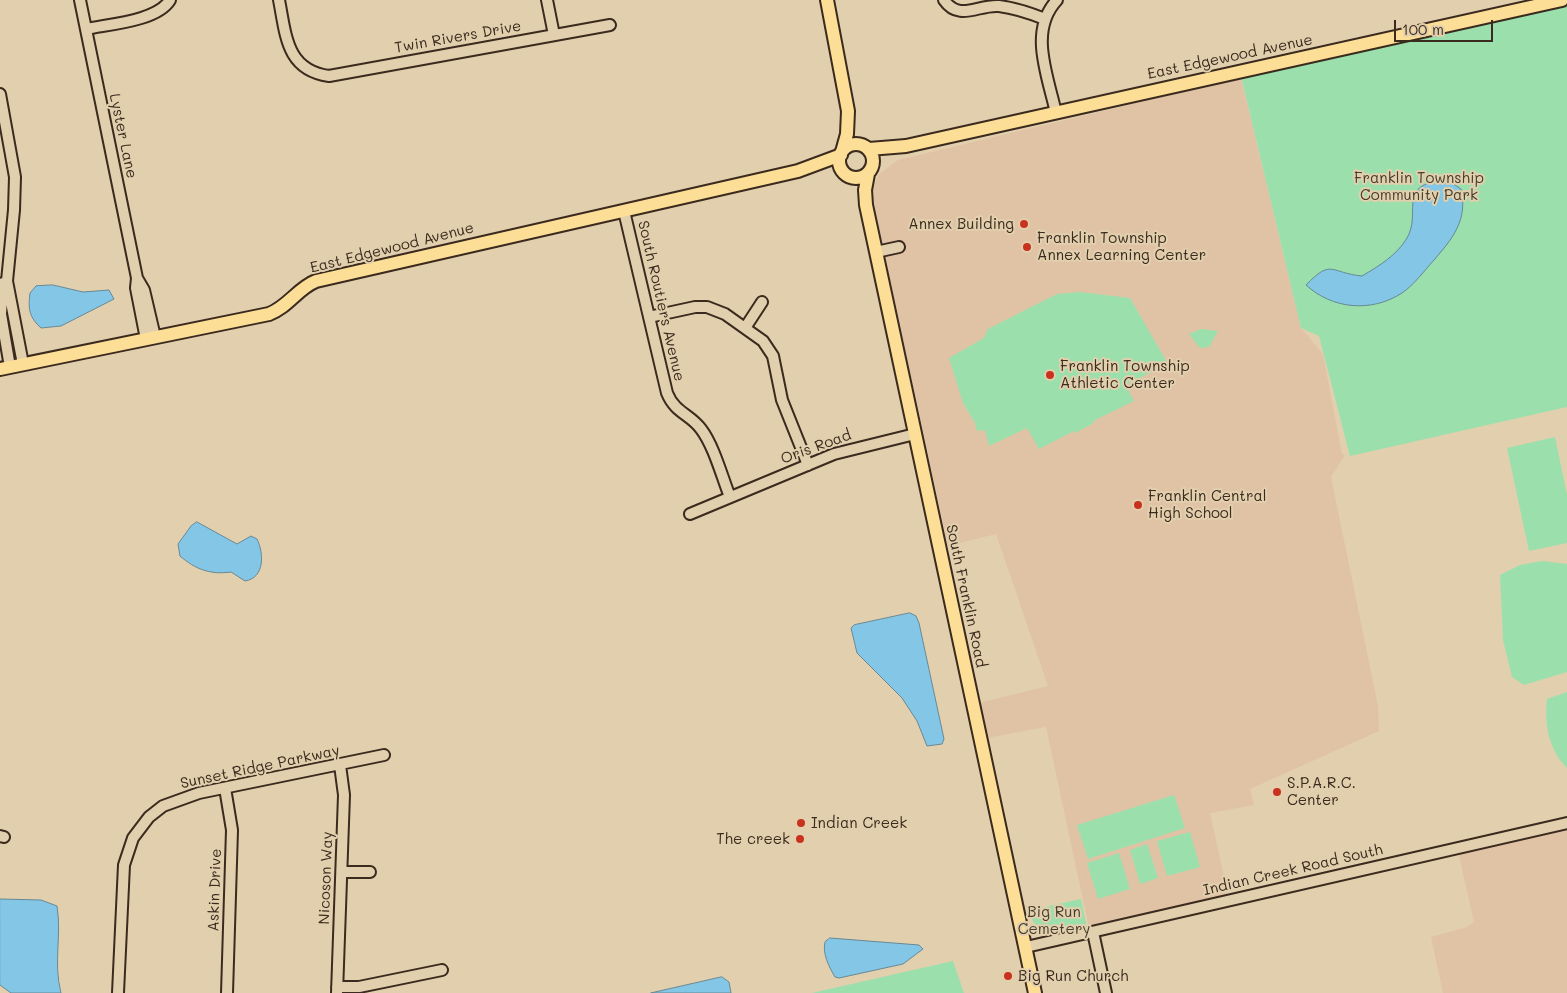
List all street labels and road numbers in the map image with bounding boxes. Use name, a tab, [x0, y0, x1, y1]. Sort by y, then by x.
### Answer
street label: Twin Rivers Drive	[393, 17, 523, 57]
street label: East Edgewood Avenue	[1146, 31, 1314, 83]
street label: Lyster Lane	[105, 92, 141, 180]
street label: East Edgewood Avenue	[308, 219, 476, 277]
street label: South Routiers Avenue	[634, 219, 688, 383]
street label: Oris Road	[778, 426, 854, 468]
street label: South Franklin Road	[942, 523, 990, 669]
street label: Sunset Ridge Parkway	[179, 741, 341, 793]
street label: Nicoson Way	[315, 831, 337, 925]
street label: Indian Creek Road South	[1201, 841, 1385, 899]
street label: Askin Drive	[205, 848, 225, 932]

